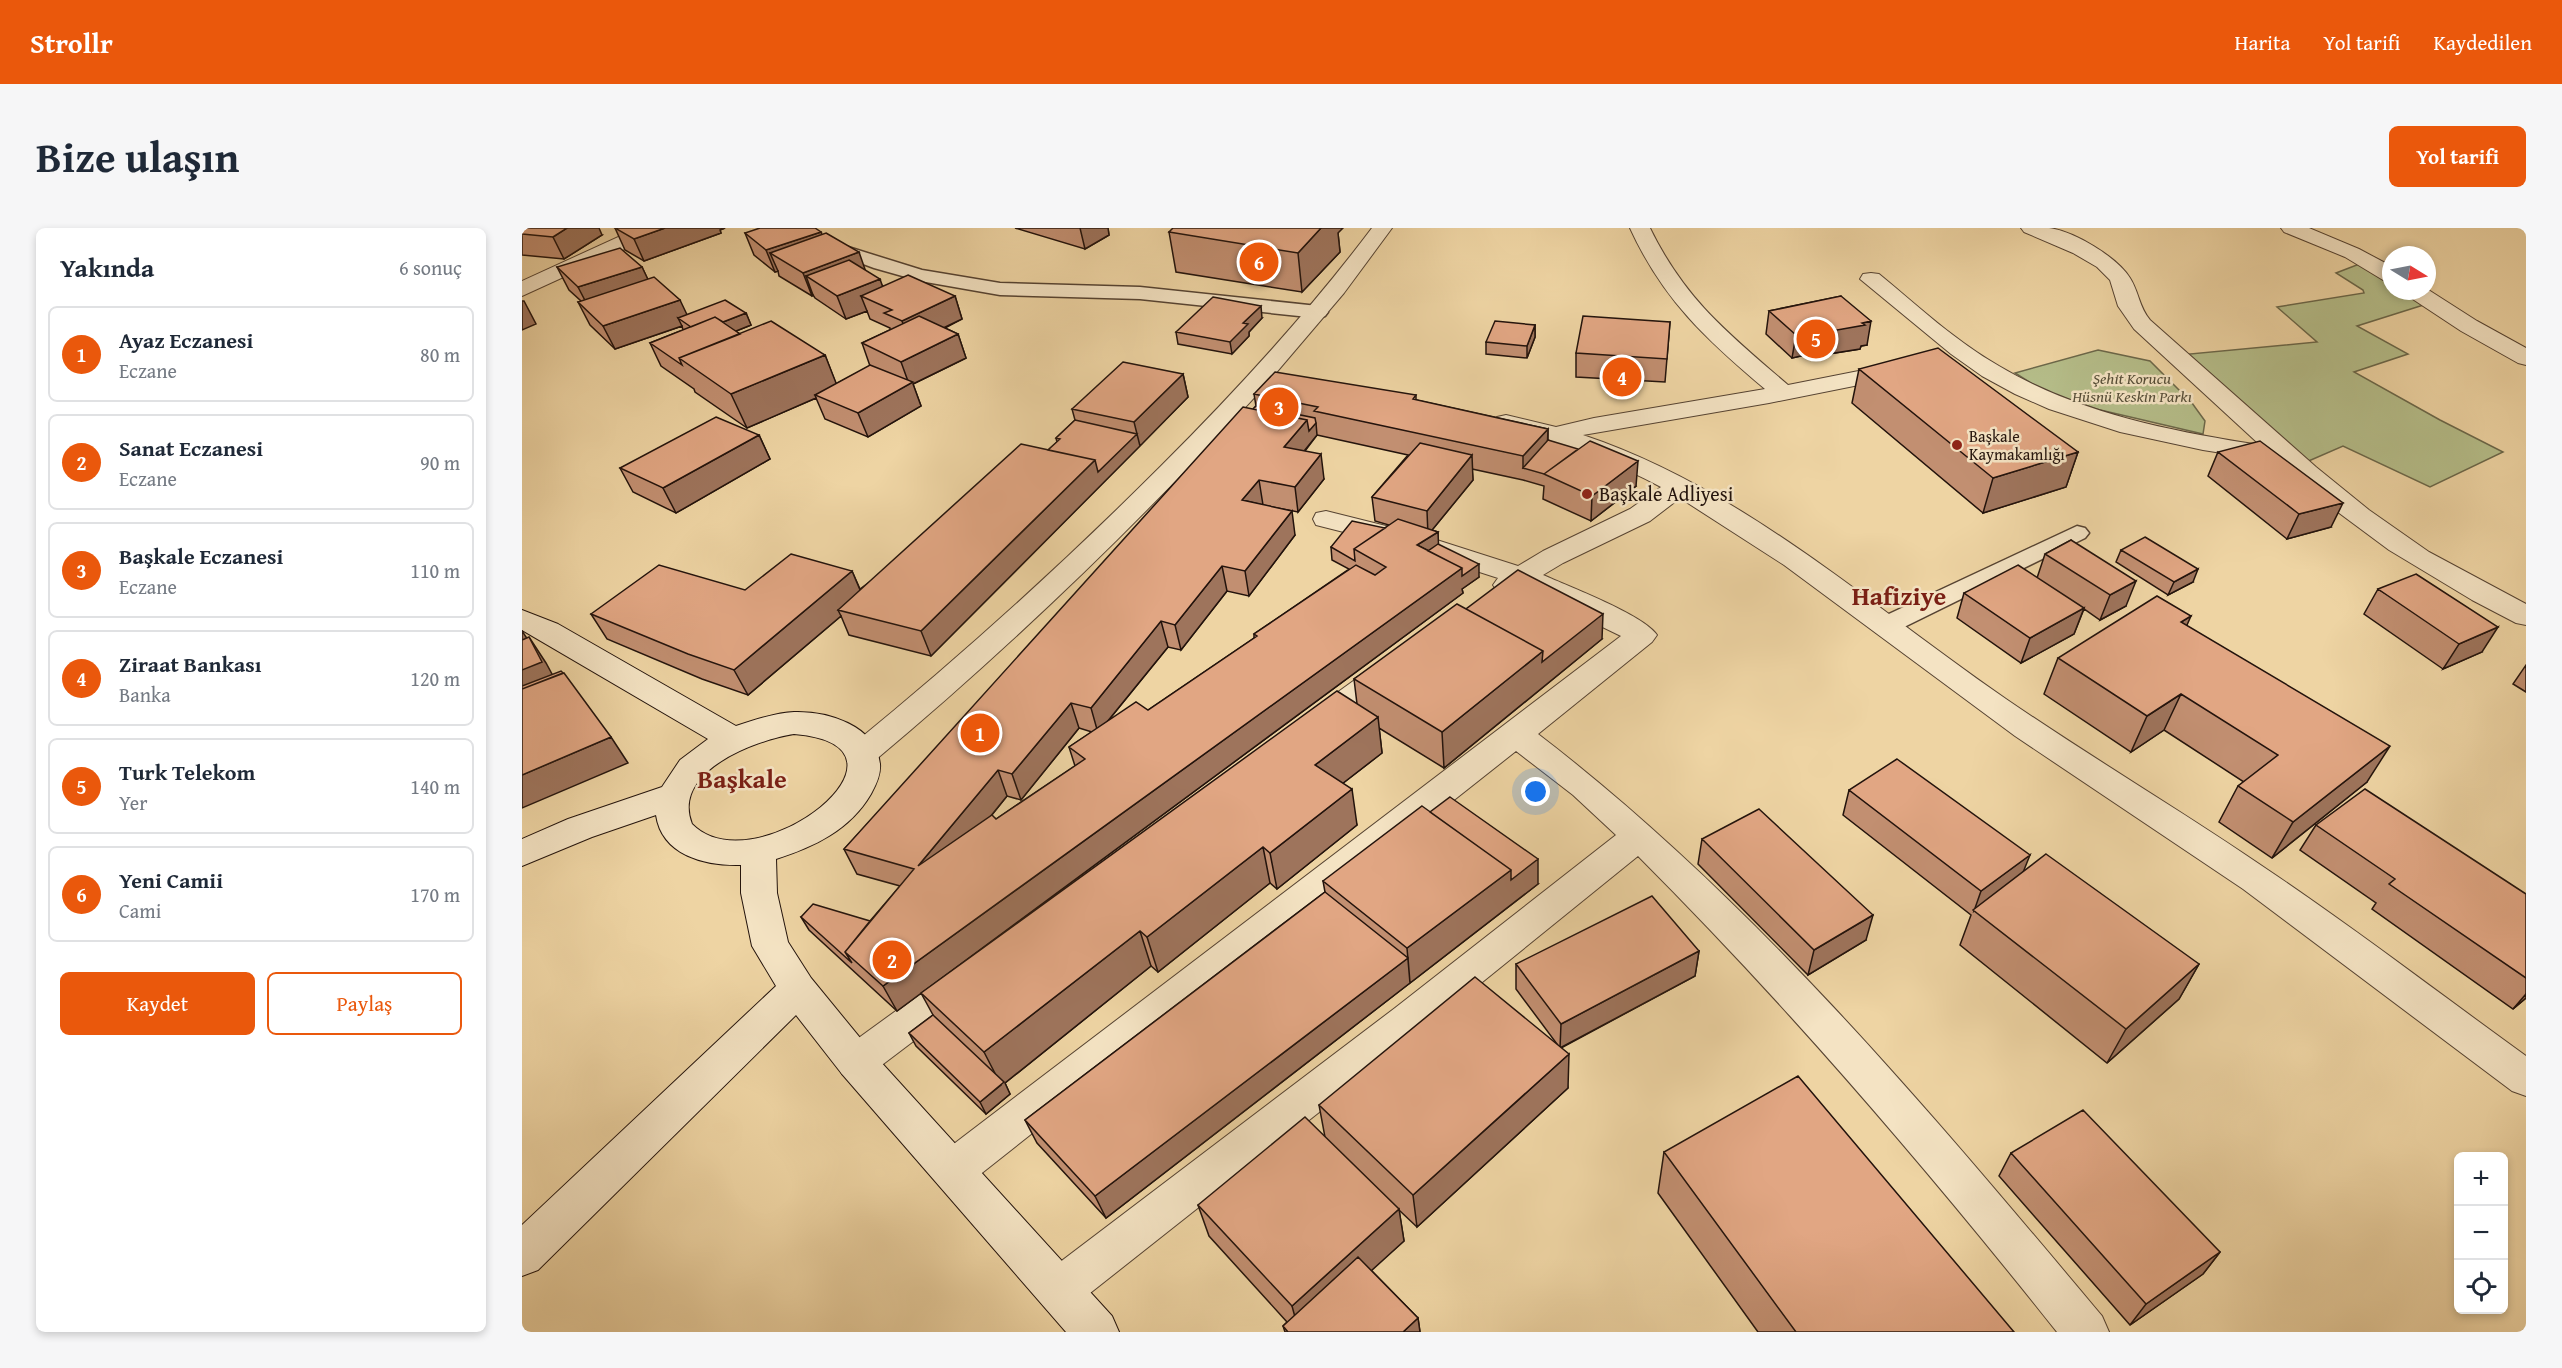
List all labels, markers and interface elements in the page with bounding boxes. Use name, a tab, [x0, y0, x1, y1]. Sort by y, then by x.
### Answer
text: Strollr	[30, 22, 113, 63]
text: Harita	[2235, 27, 2290, 58]
text: Yol tarifi	[2323, 27, 2400, 58]
text: Kaydedilen	[2433, 27, 2532, 58]
text: Bize ulaşın	[36, 126, 239, 187]
button: Yol tarifi	[2389, 126, 2526, 187]
pin: 6	[1240, 240, 1278, 285]
north arrow	[2382, 246, 2436, 300]
text: Yakında	[60, 248, 154, 287]
text: 6 sonuç	[399, 253, 462, 282]
pin: 5	[1796, 316, 1836, 362]
text: Ayaz Eczanesi	[119, 324, 253, 356]
text: 1	[76, 340, 87, 369]
text: 80 m	[420, 340, 460, 369]
pin: 4	[1602, 354, 1642, 400]
text: Eczane	[119, 356, 177, 385]
park label: Şehit Korucu Hüsnü Keskin Parkı	[2071, 366, 2192, 408]
pin: 3	[1260, 384, 1299, 429]
place label: Başkale Kaymakamlığı	[1969, 424, 2065, 466]
text: Sanat Eczanesi	[119, 432, 263, 464]
marker: Başkale Kaymakamlığı	[1950, 438, 1964, 452]
text: 2	[76, 448, 87, 477]
text: 90 m	[420, 448, 460, 477]
text: Eczane	[119, 464, 177, 493]
place label: Başkale Adliyesi	[1599, 479, 1734, 508]
marker: Başkale Adliyesi	[1580, 487, 1594, 501]
text: Başkale Eczanesi	[119, 540, 283, 572]
text: 3	[76, 556, 87, 585]
text: 110 m	[410, 556, 460, 585]
text: Eczane	[119, 572, 177, 601]
district label: Hafiziye	[1852, 576, 1946, 615]
text: Ziraat Bankası	[119, 648, 262, 680]
text: 4	[76, 664, 87, 693]
text: 120 m	[410, 664, 460, 693]
text: Banka	[119, 680, 171, 709]
pin: 1	[960, 710, 1000, 756]
text: Turk Telekom	[119, 756, 255, 788]
district label: Başkale	[697, 759, 787, 798]
text: 5	[76, 772, 87, 801]
text: 140 m	[410, 772, 460, 801]
your location	[1521, 777, 1550, 806]
text: Yer	[119, 788, 147, 817]
text: Yeni Camii	[119, 864, 223, 896]
text: 6	[76, 880, 87, 909]
text: 170 m	[410, 880, 460, 909]
text: Cami	[119, 896, 161, 925]
pin: 2	[872, 938, 911, 982]
button: Kaydet	[60, 972, 255, 1035]
button: Paylaş	[267, 972, 462, 1035]
map controls	[2454, 1152, 2508, 1314]
button: +	[2454, 1152, 2508, 1206]
button: −	[2454, 1206, 2508, 1260]
button: locate	[2454, 1260, 2508, 1314]

